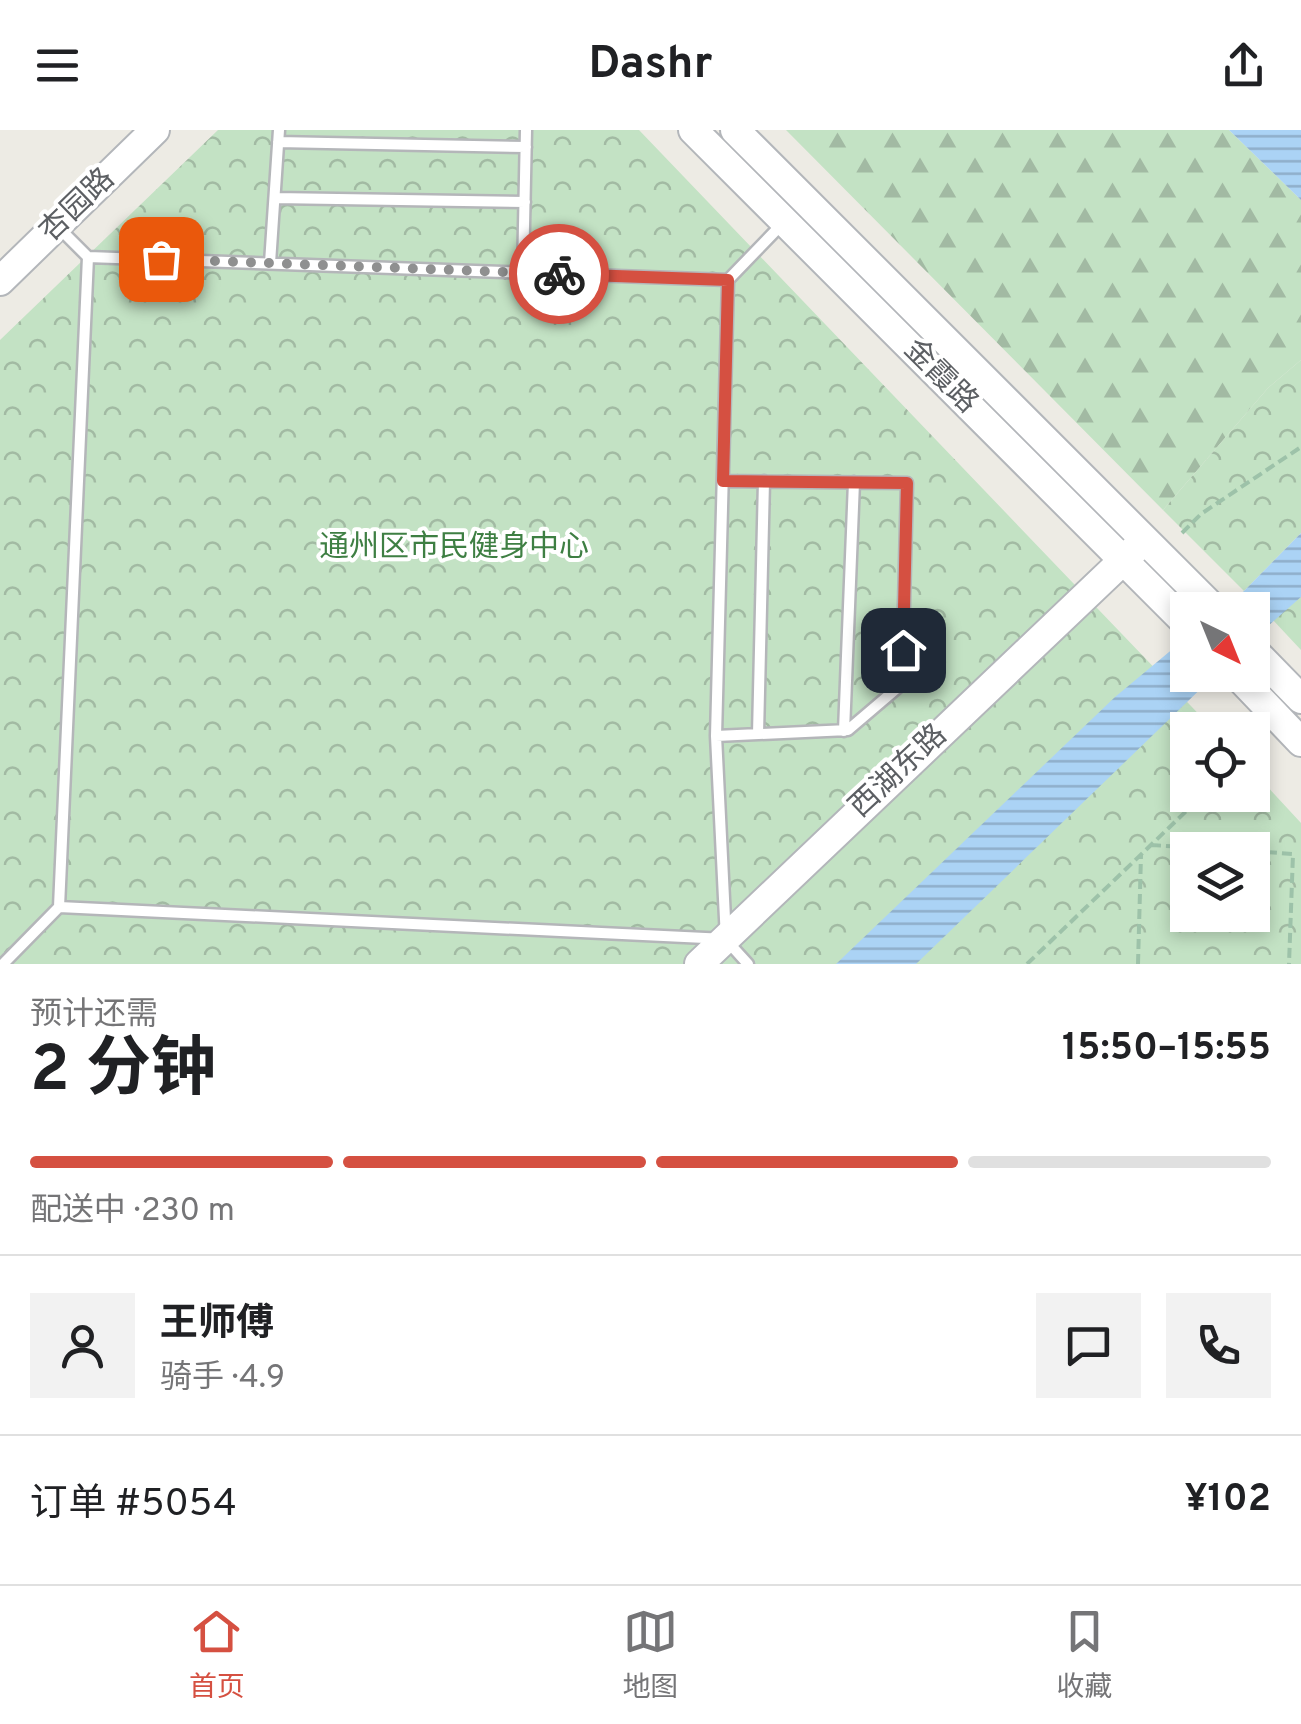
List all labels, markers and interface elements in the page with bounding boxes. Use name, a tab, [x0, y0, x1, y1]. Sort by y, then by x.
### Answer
text: Dashr	[588, 37, 713, 94]
icon: menu	[30, 38, 85, 93]
icon: share	[1216, 38, 1271, 93]
street label: 杏园路	[33, 161, 123, 251]
pin	[119, 217, 204, 302]
courier	[509, 224, 609, 324]
icon: bag	[134, 232, 189, 287]
icon: bike	[532, 247, 587, 302]
street label: 金霞路	[895, 332, 985, 422]
park label: 通州区市民健身中心	[319, 530, 589, 567]
north arrow	[1170, 592, 1270, 692]
map controls	[1170, 592, 1270, 932]
pin	[861, 608, 946, 693]
icon: home	[876, 623, 931, 678]
button: locate	[1170, 712, 1270, 812]
street label: 西湖东路	[843, 718, 955, 826]
button: layers	[1170, 832, 1270, 932]
text: 预计还需	[30, 996, 158, 1036]
text: 15:50–15:55	[1062, 1025, 1271, 1074]
text: 2 分钟	[30, 1032, 216, 1114]
text: 配送中 · 230 m	[30, 1192, 235, 1232]
button: person	[30, 1293, 135, 1398]
button: chat	[1036, 1293, 1141, 1398]
button: phone	[1166, 1293, 1271, 1398]
text: 王师傅	[160, 1301, 274, 1350]
text: 骑手 · 4.9	[160, 1359, 285, 1399]
text: ¥102	[1185, 1476, 1271, 1525]
text: 订单 #5054	[30, 1481, 237, 1530]
tab: 首页	[189, 1604, 245, 1707]
tab: 地图	[622, 1604, 678, 1707]
tab: 收藏	[1056, 1604, 1112, 1707]

